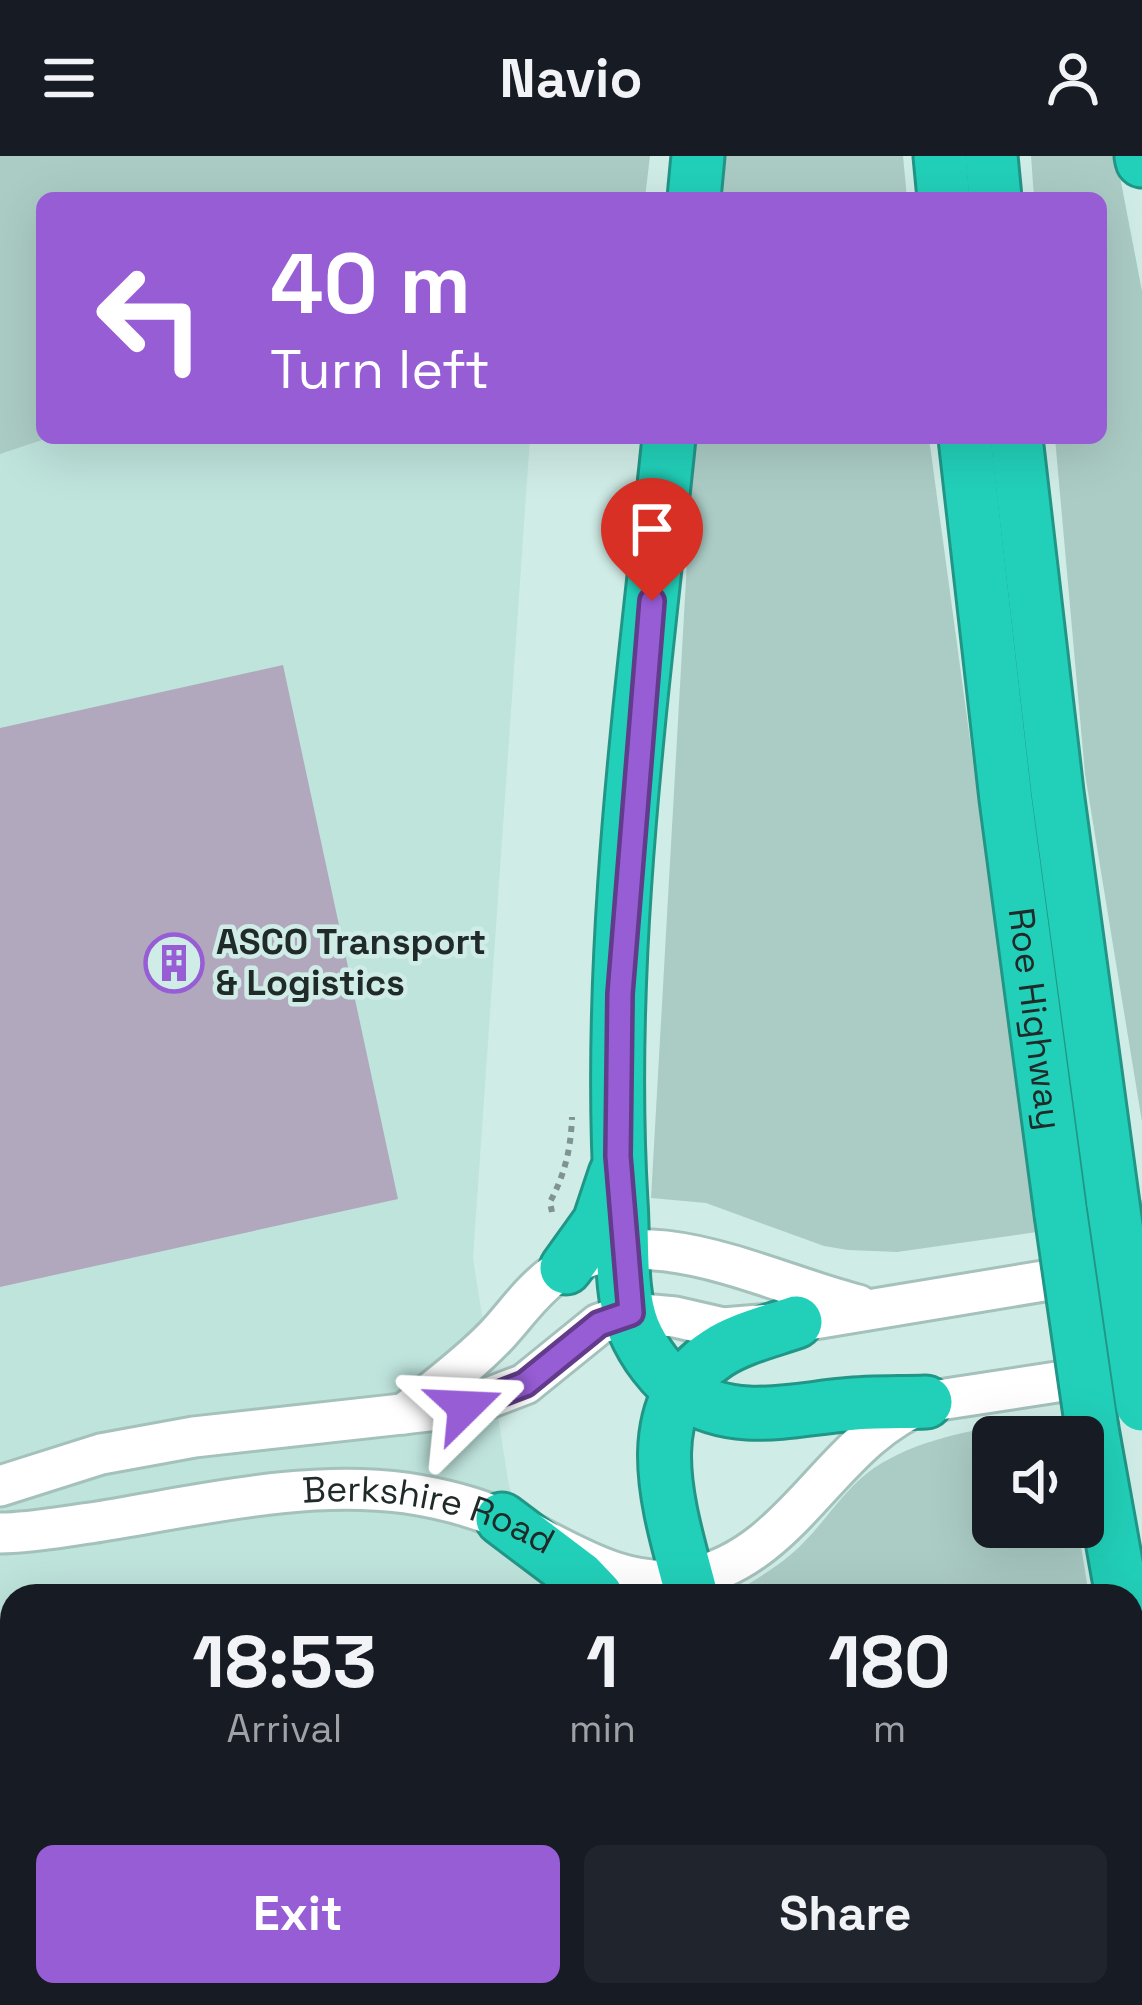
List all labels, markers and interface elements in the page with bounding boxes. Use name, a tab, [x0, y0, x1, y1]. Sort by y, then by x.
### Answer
text: Navio	[500, 44, 642, 113]
icon: menu	[36, 45, 102, 111]
icon: person	[1040, 45, 1106, 111]
text: 40 m	[270, 230, 471, 338]
icon: left	[72, 240, 228, 396]
text: Turn left	[270, 335, 490, 404]
pin	[601, 478, 703, 601]
icon: arrive	[619, 496, 685, 562]
street label: Roe Highway	[998, 905, 1073, 1133]
place label: ASCO Transport & Logistics	[216, 919, 486, 1006]
building icon: ASCO Transport & Logistics	[143, 932, 205, 994]
position arrow	[402, 1344, 528, 1470]
map controls	[972, 1416, 1104, 1548]
button: sound	[972, 1416, 1104, 1548]
street label: Berkshire Road	[301, 1466, 562, 1564]
text: 18:53	[192, 1616, 377, 1708]
text: 1	[586, 1616, 619, 1708]
text: 180	[828, 1616, 951, 1708]
text: Arrival	[226, 1704, 342, 1753]
text: min	[569, 1704, 636, 1753]
text: m	[873, 1704, 906, 1753]
button: Exit	[36, 1845, 560, 1983]
button: Share	[584, 1845, 1107, 1983]

